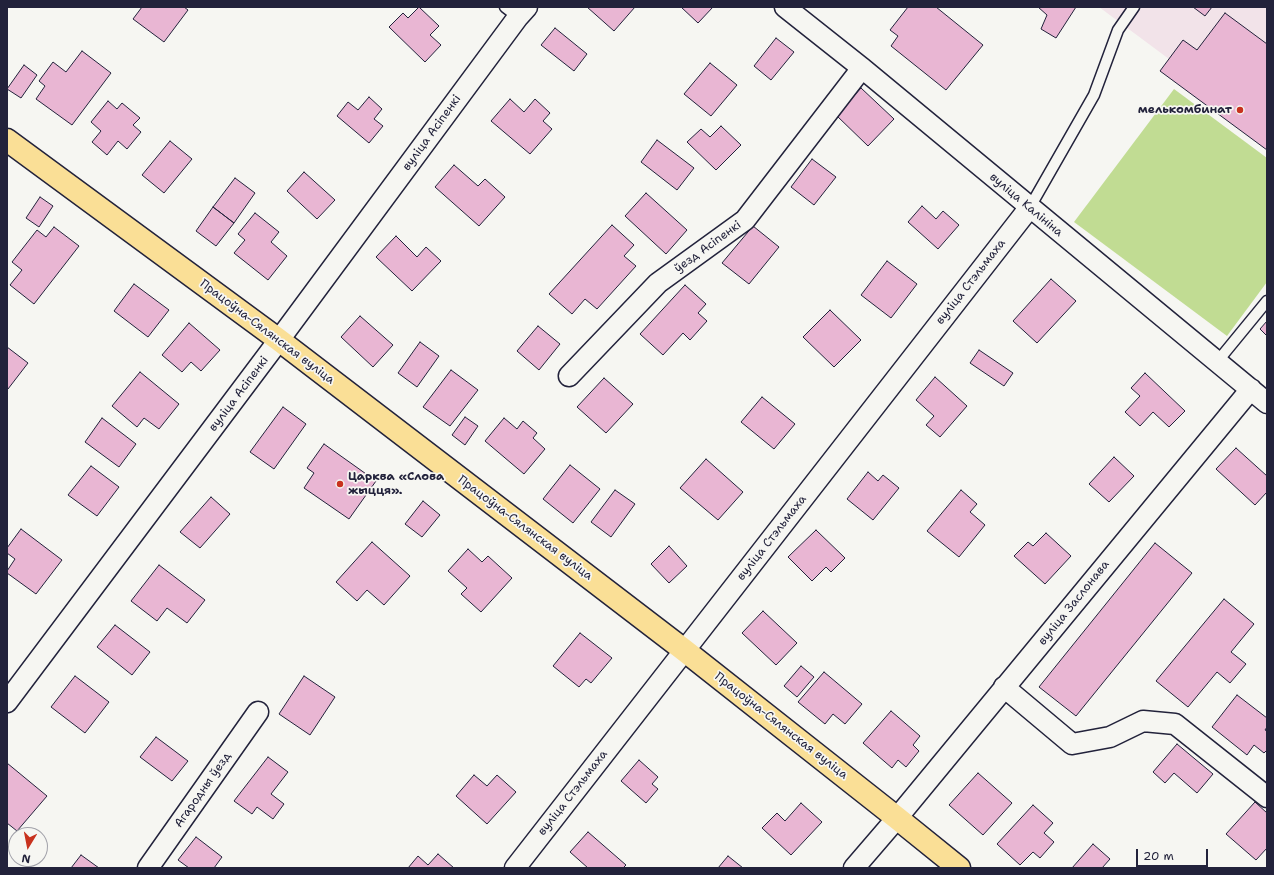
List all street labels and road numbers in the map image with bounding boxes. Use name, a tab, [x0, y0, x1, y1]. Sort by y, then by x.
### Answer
street label: вуліца Асіпенкі	[400, 92, 464, 174]
street label: вуліца Калініна	[986, 170, 1066, 240]
street label: ўезд Асіпенкі	[672, 218, 744, 276]
street label: вуліца Стэльмаха	[933, 236, 1009, 328]
street label: Працоўна-Сялянская вуліца	[197, 277, 337, 387]
street label: вуліца Асіпенкі	[206, 354, 272, 434]
street label: Працоўна-Сялянская вуліца	[455, 473, 595, 583]
street label: вуліца Стэльмаха	[734, 492, 810, 584]
street label: вуліца Заслонава	[1035, 558, 1113, 648]
street label: Працоўна-Сялянская вуліца	[712, 670, 850, 782]
street label: вуліца Стэльмаха	[535, 747, 611, 839]
street label: Агародны ўезд	[172, 750, 234, 830]

